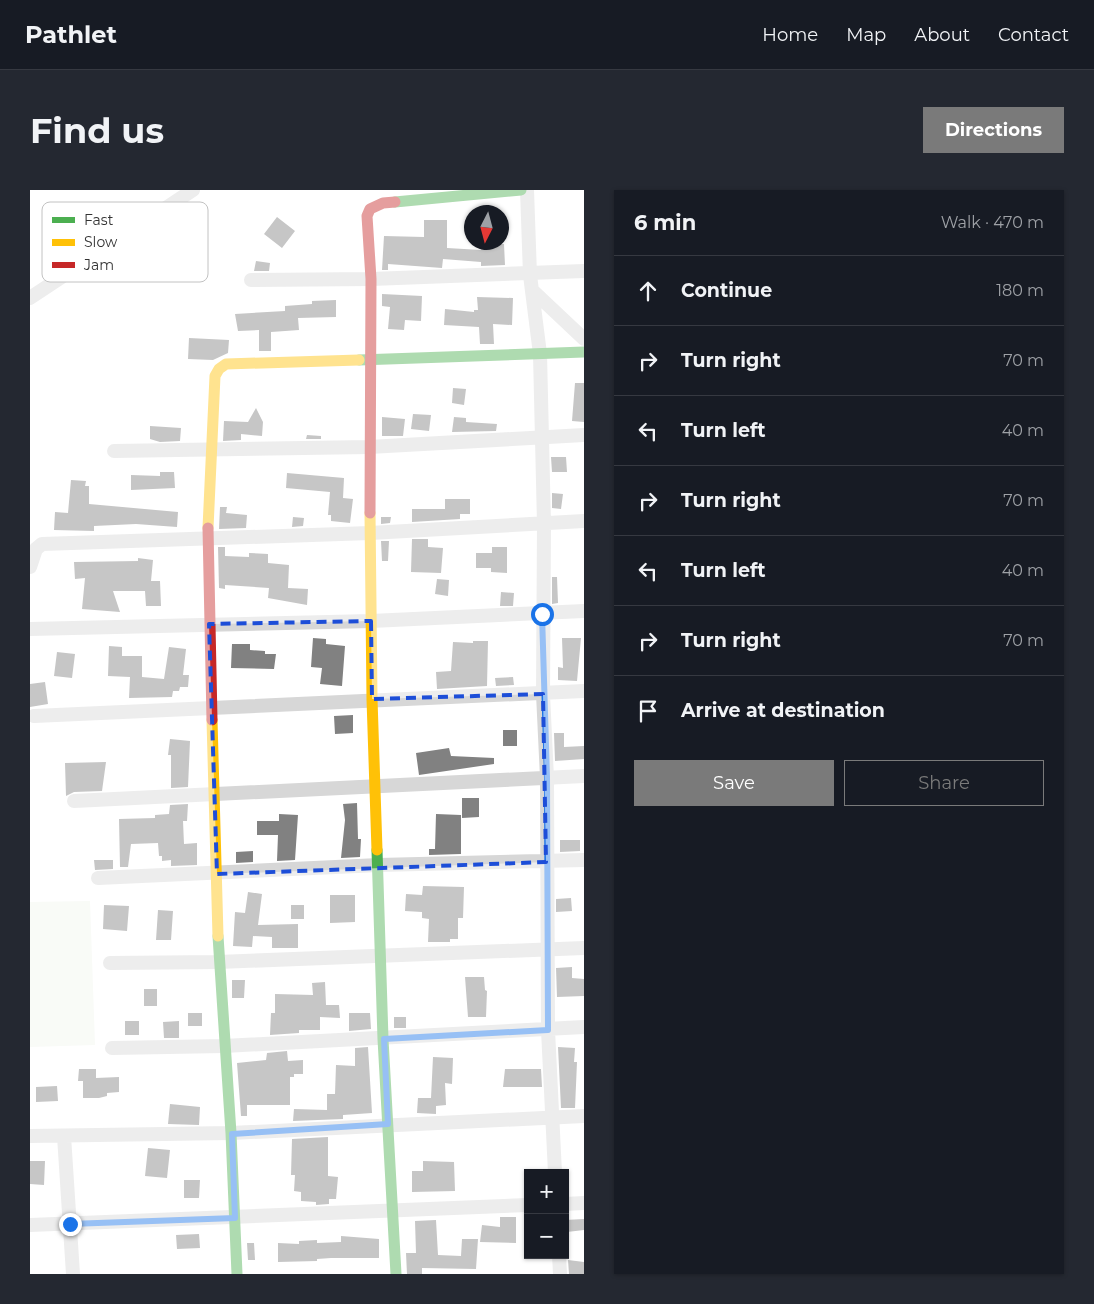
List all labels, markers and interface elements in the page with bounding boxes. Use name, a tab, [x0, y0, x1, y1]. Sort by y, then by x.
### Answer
text: Pathlet	[25, 20, 117, 49]
text: Home	[762, 24, 818, 46]
text: Map	[846, 24, 886, 46]
text: About	[914, 24, 970, 46]
text: Contact	[998, 24, 1069, 46]
button: Directions	[923, 107, 1064, 153]
text: Find us	[30, 109, 164, 152]
legend	[42, 202, 208, 282]
north arrow	[464, 205, 509, 250]
text: 6 min	[634, 210, 696, 235]
text: Fast	[84, 211, 114, 229]
text: Walk · 470 m	[941, 213, 1044, 232]
text: Slow	[84, 233, 118, 251]
text: Jam	[83, 256, 114, 274]
icon: ahead	[634, 277, 662, 305]
text: Continue	[681, 279, 772, 302]
text: 180 m	[996, 281, 1044, 300]
icon: right	[634, 347, 662, 375]
text: Turn right	[681, 349, 781, 372]
text: 70 m	[1003, 351, 1044, 370]
icon: left	[634, 417, 662, 445]
text: Turn left	[681, 419, 766, 442]
text: 40 m	[1002, 421, 1044, 440]
icon: right	[634, 487, 662, 515]
text: Turn right	[681, 489, 781, 512]
text: 70 m	[1003, 491, 1044, 510]
icon: left	[634, 557, 662, 585]
text: Turn left	[681, 559, 766, 582]
text: 40 m	[1002, 561, 1044, 580]
route start	[531, 603, 554, 626]
icon: right	[634, 627, 662, 655]
text: Turn right	[681, 629, 781, 652]
text: 70 m	[1003, 631, 1044, 650]
icon: arrive	[634, 697, 662, 725]
text: Arrive at destination	[681, 699, 885, 722]
button: Save	[634, 760, 834, 806]
button: Share	[844, 760, 1044, 806]
map controls	[524, 1169, 569, 1259]
button: +	[524, 1169, 569, 1214]
route end	[59, 1213, 82, 1236]
button: −	[524, 1214, 569, 1259]

